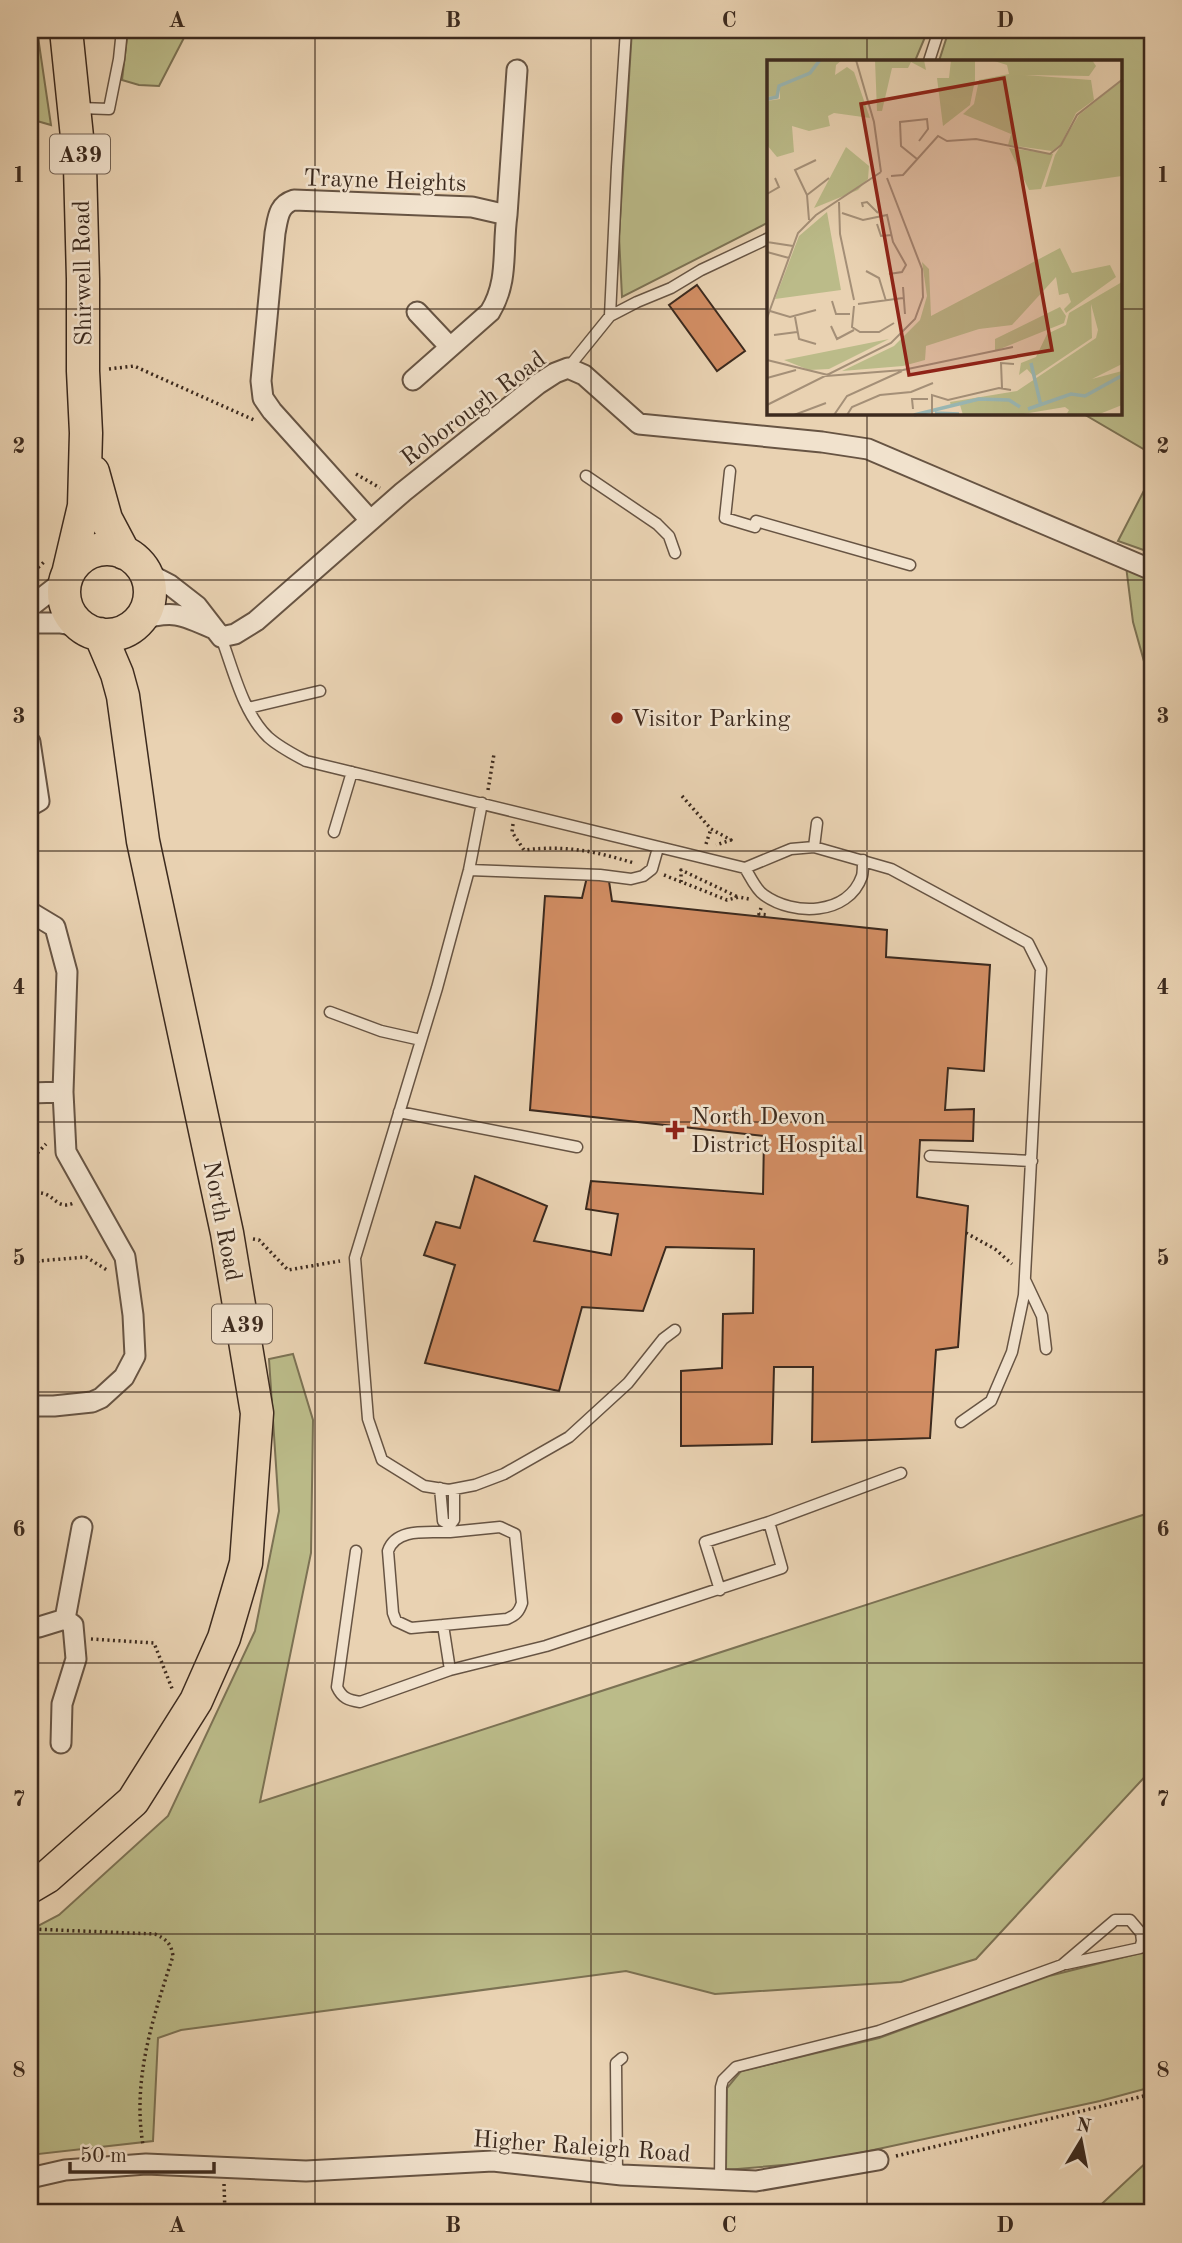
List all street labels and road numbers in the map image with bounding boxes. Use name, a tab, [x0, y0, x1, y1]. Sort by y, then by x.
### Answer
road number: A39	[50, 134, 110, 174]
street label: Trayne Heights	[303, 167, 467, 197]
street label: Shirwell Road	[71, 200, 97, 346]
street label: Roborough Road	[397, 348, 551, 472]
street label: North Road	[198, 1159, 244, 1283]
road number: A39	[212, 1304, 272, 1344]
street label: Higher Raleigh Road	[472, 2128, 692, 2168]

